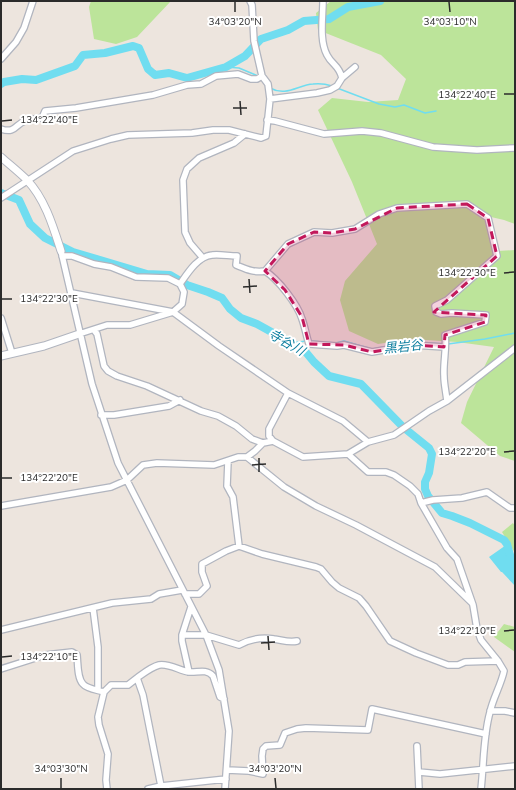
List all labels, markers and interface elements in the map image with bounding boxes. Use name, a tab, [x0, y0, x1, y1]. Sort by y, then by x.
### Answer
text: 34°03'20"N	[208, 15, 262, 29]
text: 34°03'10"N	[423, 15, 477, 29]
text: 134°22'40"E	[438, 88, 496, 102]
text: 134°22'40"E	[20, 113, 78, 127]
text: 134°22'30"E	[438, 266, 496, 280]
text: 134°22'30"E	[20, 292, 78, 306]
water label: 寺谷川	[265, 325, 310, 361]
water label: 黒岩谷	[383, 336, 424, 358]
text: 134°22'20"E	[438, 445, 496, 459]
text: 134°22'20"E	[20, 471, 78, 485]
text: 134°22'10"E	[438, 624, 496, 638]
text: 134°22'10"E	[20, 650, 78, 664]
text: 34°03'30"N	[34, 762, 88, 776]
text: 34°03'20"N	[248, 762, 302, 776]

